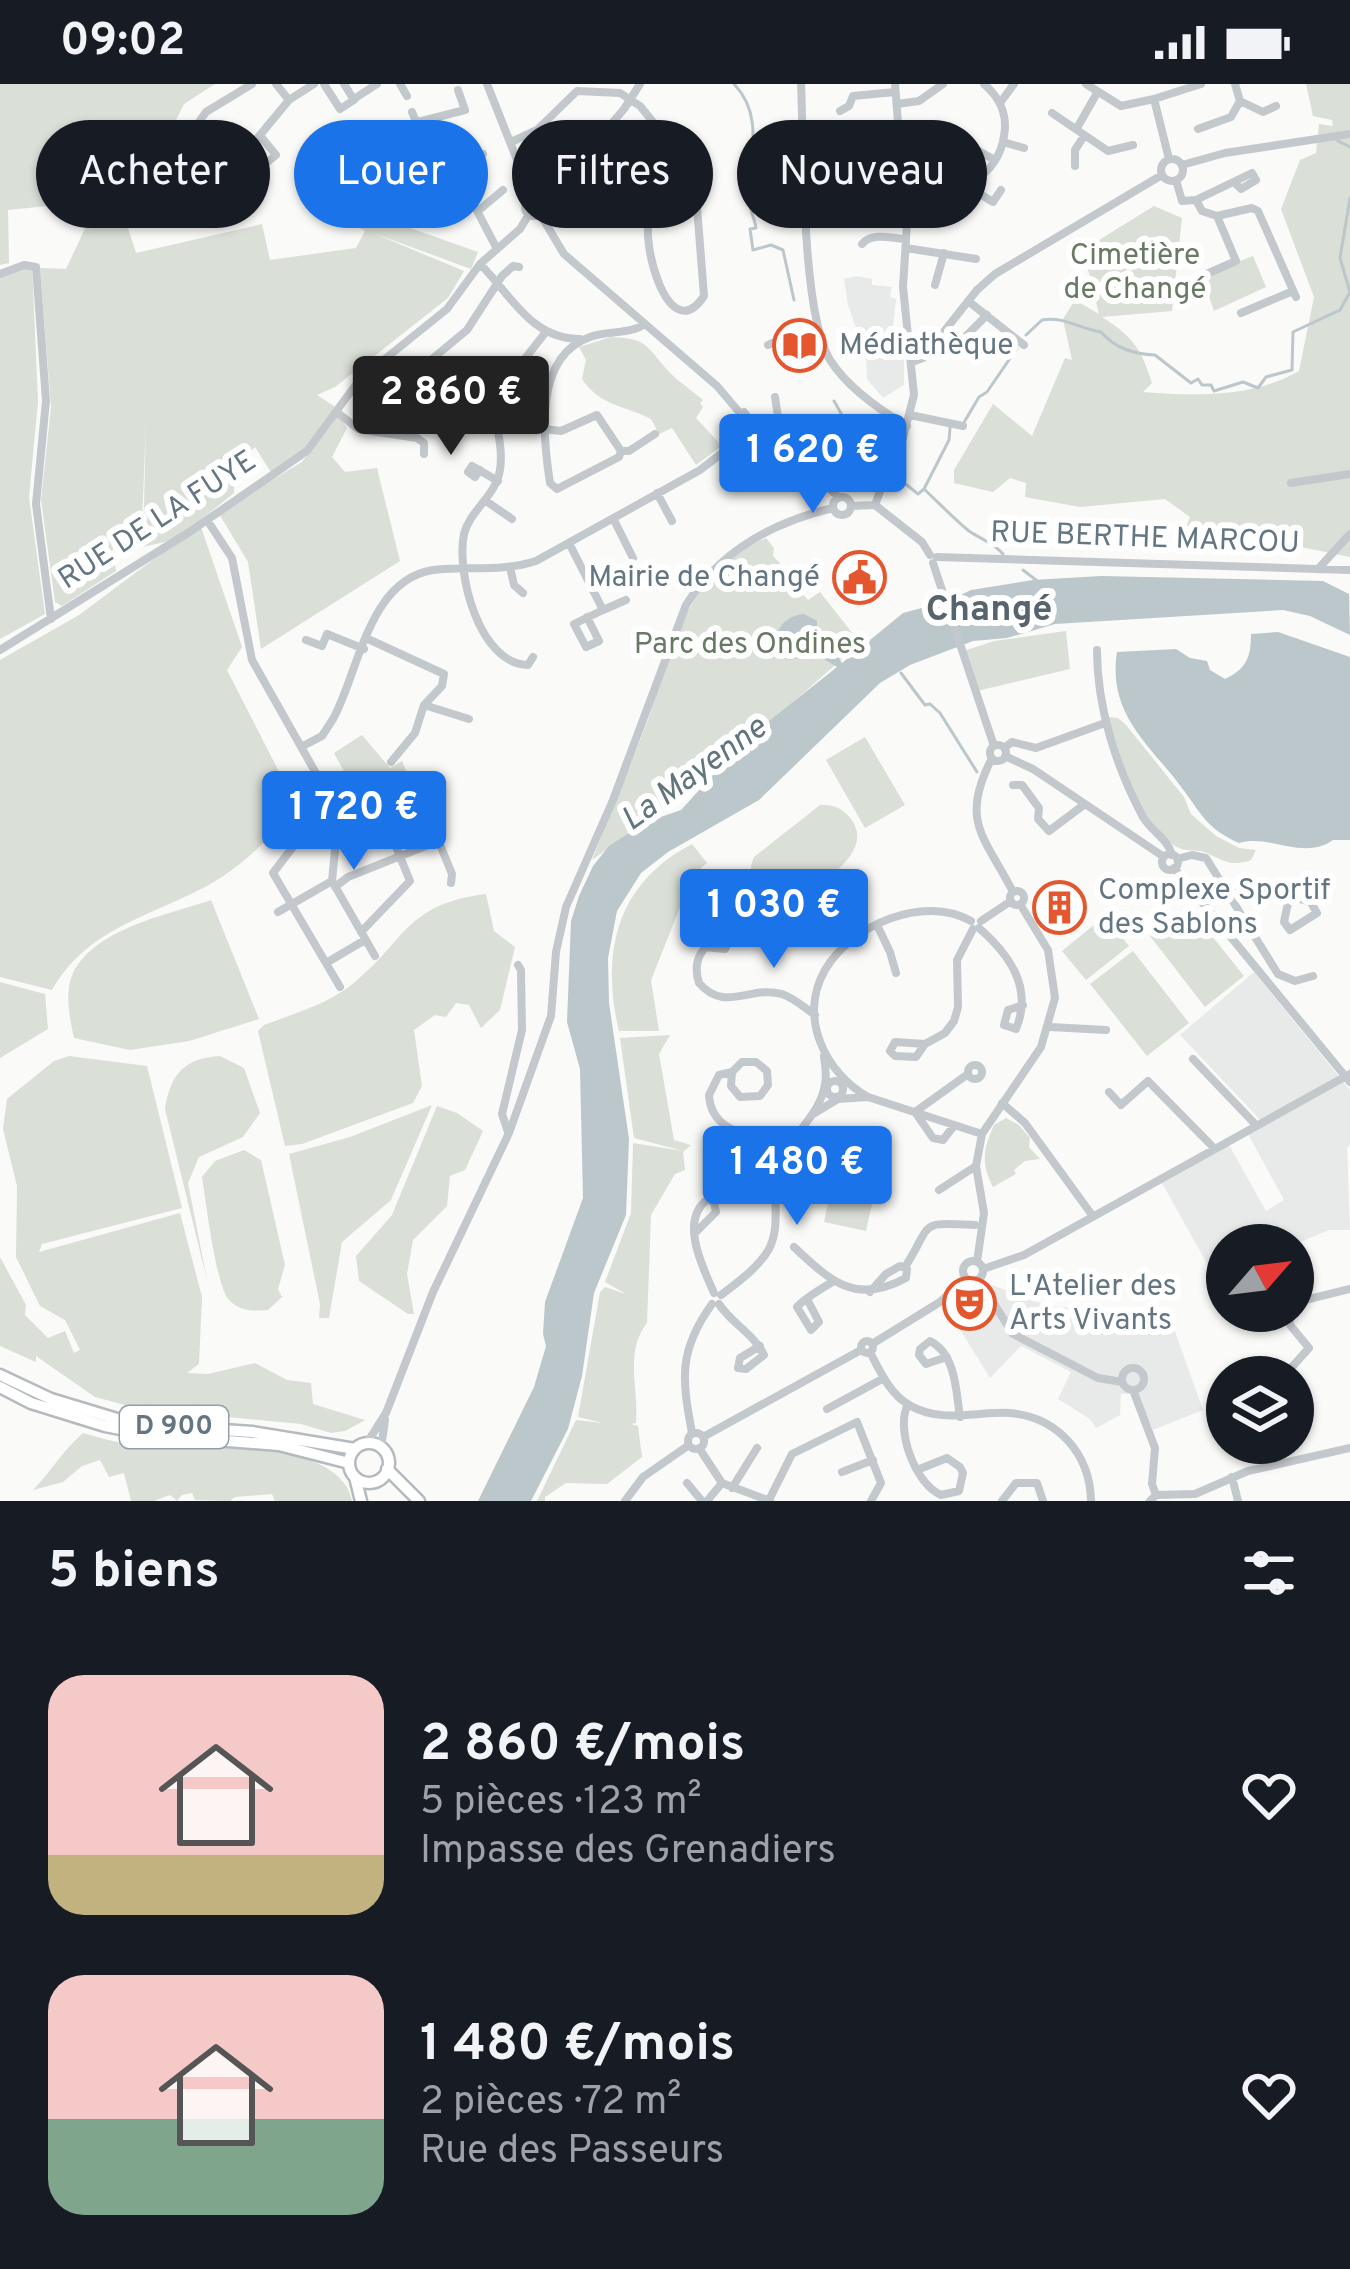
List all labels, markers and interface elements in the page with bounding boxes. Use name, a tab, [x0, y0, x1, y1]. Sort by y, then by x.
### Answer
text: 09:02	[60, 14, 185, 71]
chip: Acheter	[36, 120, 270, 228]
chip: Louer	[294, 120, 488, 228]
chip: Filtres	[512, 120, 713, 228]
chip: Nouveau	[737, 120, 987, 228]
park label: Cimetière de Changé	[1064, 238, 1206, 309]
library icon: Médiathèque	[772, 318, 828, 374]
place label: Médiathèque	[839, 328, 1013, 365]
pin: 2 860 €	[340, 356, 562, 458]
text: 2 860 €	[380, 370, 522, 419]
pin: 1 620 €	[702, 414, 924, 516]
text: 1 620 €	[746, 428, 880, 477]
street label: RUE DE LA FUYE	[52, 443, 264, 599]
street label: RUE BERTHE MARCOU	[990, 515, 1300, 563]
public building icon: Mairie de Changé	[831, 550, 887, 606]
place label: Mairie de Changé	[588, 560, 820, 597]
district label: Changé	[926, 588, 1052, 634]
park label: Parc des Ondines	[634, 627, 866, 664]
water label: La Mayenne	[614, 707, 777, 842]
pin: 1 720 €	[243, 771, 465, 873]
text: 1 720 €	[289, 785, 419, 834]
pin: 1 030 €	[663, 869, 885, 971]
place label: Complexe Sportif des Sablons	[1098, 873, 1330, 944]
building icon: Complexe Sportif des Sablons	[1031, 880, 1087, 936]
text: 1 030 €	[707, 883, 841, 932]
pin: 1 480 €	[686, 1126, 908, 1228]
text: 1 480 €	[730, 1140, 864, 1189]
north arrow	[1206, 1224, 1314, 1332]
map controls	[1206, 1224, 1314, 1464]
place label: L'Atelier des Arts Vivants	[1009, 1269, 1177, 1340]
theatre icon: L'Atelier des Arts Vivants	[942, 1276, 998, 1332]
button: layers	[1206, 1356, 1314, 1464]
road number: D 900	[120, 1406, 228, 1448]
icon: filters	[1236, 1540, 1302, 1606]
text: 5 biens	[48, 1541, 220, 1606]
text: 2 860 €/mois	[420, 1714, 745, 1779]
icon: home	[144, 1723, 288, 1867]
icon: heart	[1236, 1762, 1302, 1828]
text: 5 pièces · 123 m²	[420, 1779, 702, 1828]
text: Impasse des Grenadiers	[420, 1828, 836, 1877]
text: 1 480 €/mois	[420, 2014, 735, 2079]
icon: home	[144, 2023, 288, 2167]
icon: heart	[1236, 2062, 1302, 2128]
text: 2 pièces · 72 m²	[420, 2079, 681, 2128]
text: Rue des Passeurs	[420, 2128, 724, 2177]

